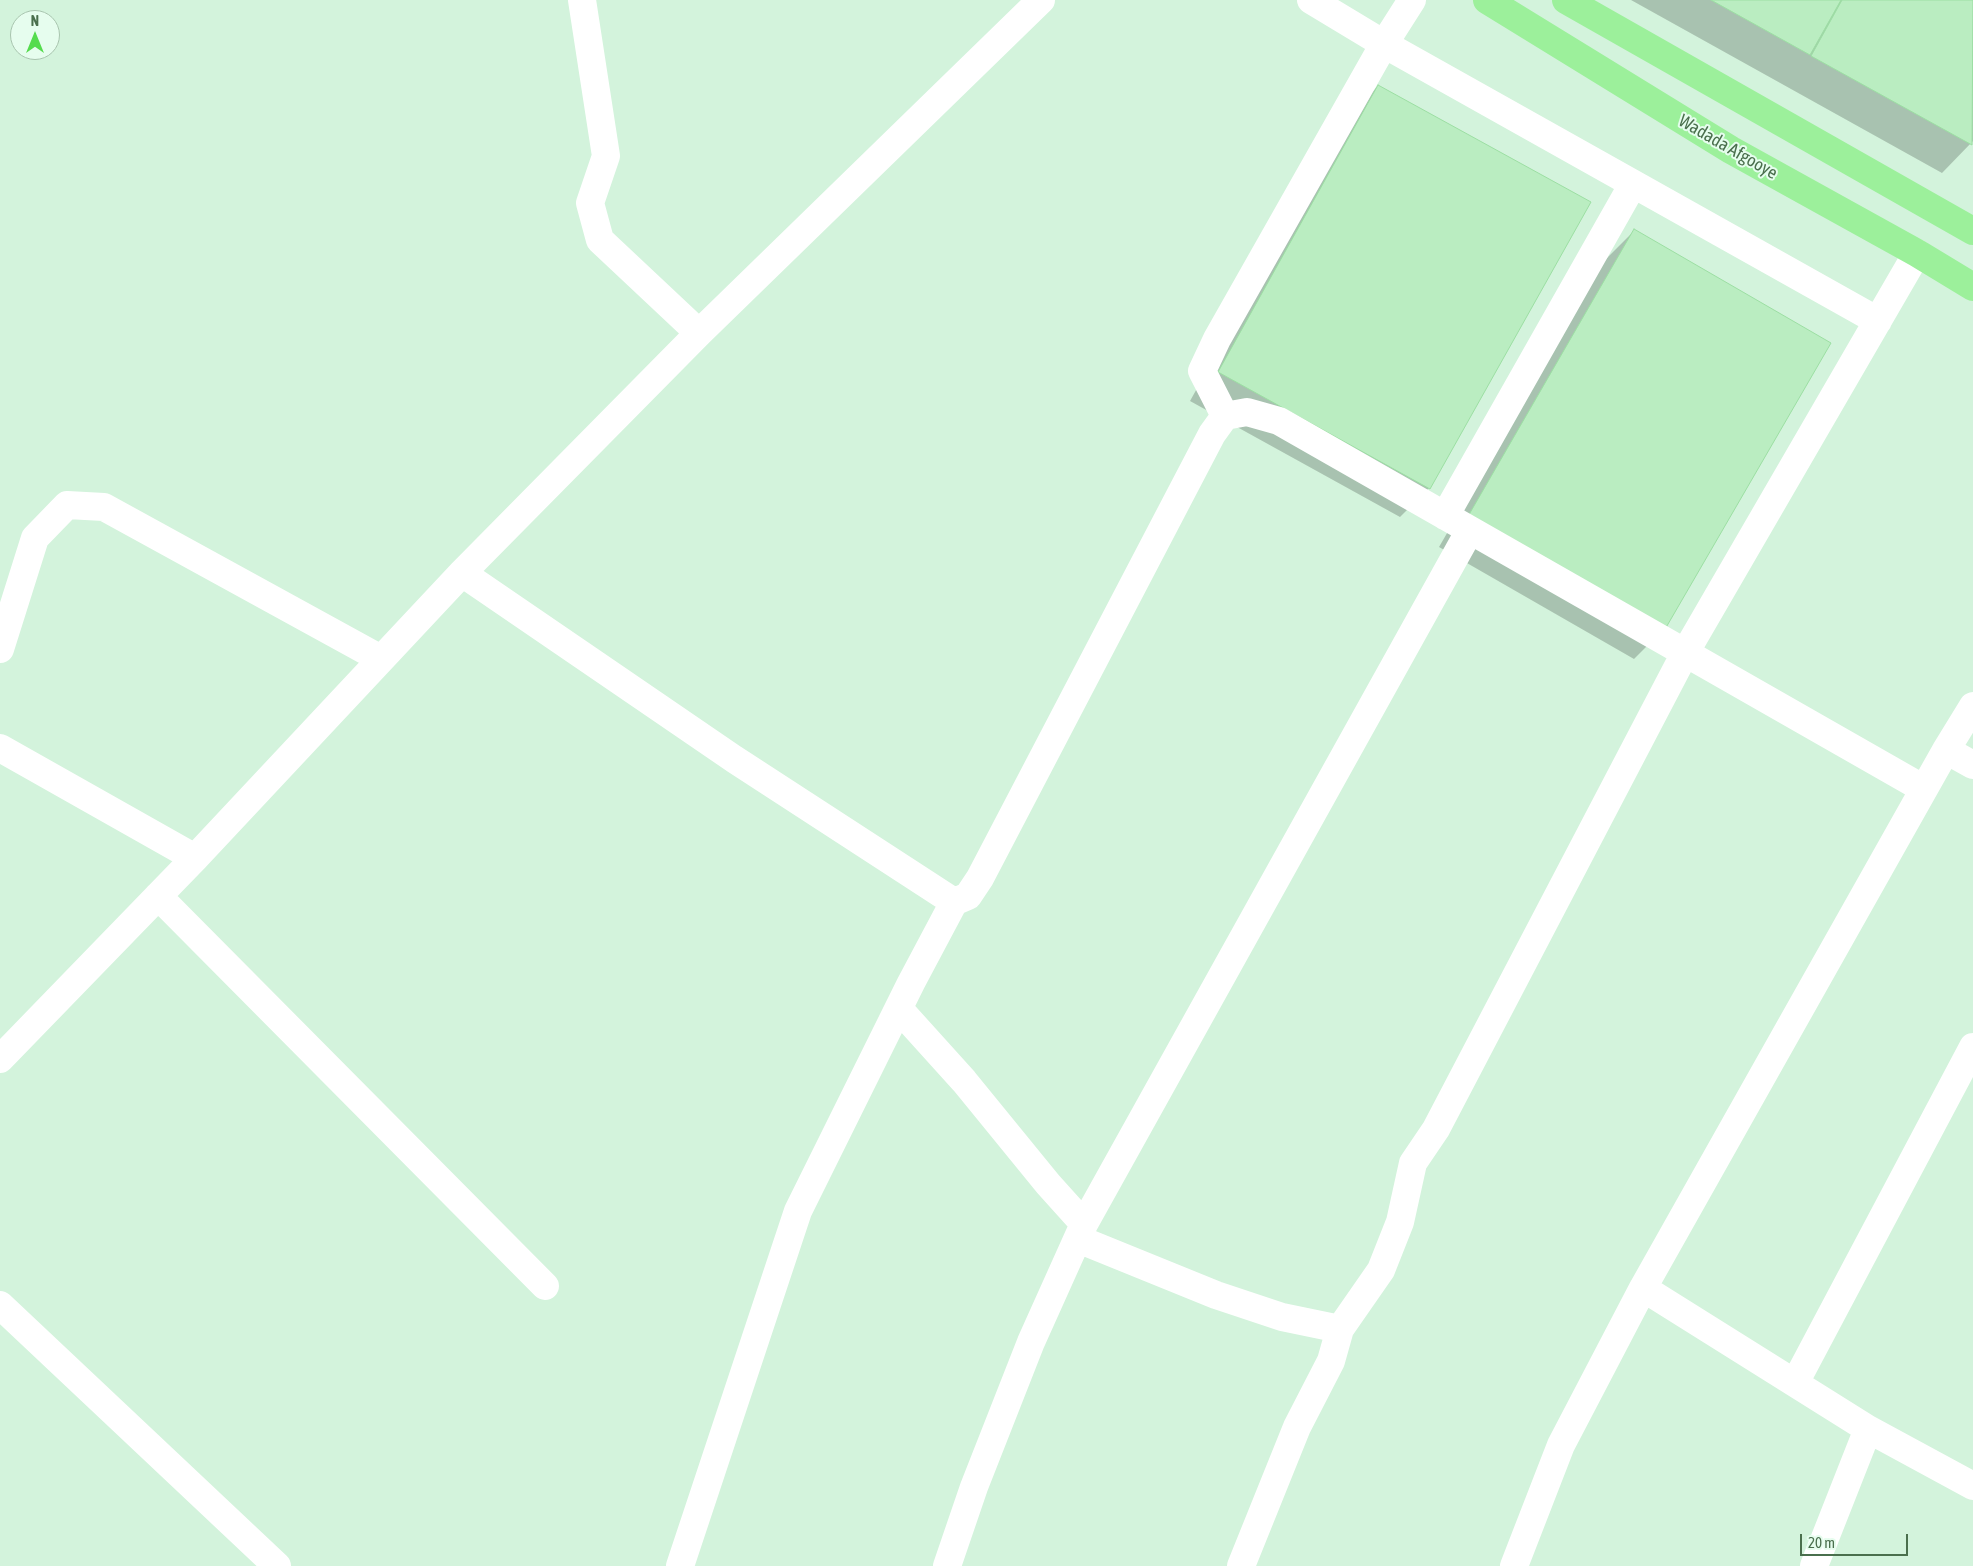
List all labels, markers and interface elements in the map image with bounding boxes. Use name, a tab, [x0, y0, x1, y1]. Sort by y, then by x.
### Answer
north arrow	[10, 10, 60, 60]
text: N	[31, 13, 39, 29]
street label: Wadada Afgooye	[1675, 110, 1781, 184]
scale bar	[1803, 1524, 1910, 1556]
text: 20 m	[1808, 1534, 1835, 1551]

